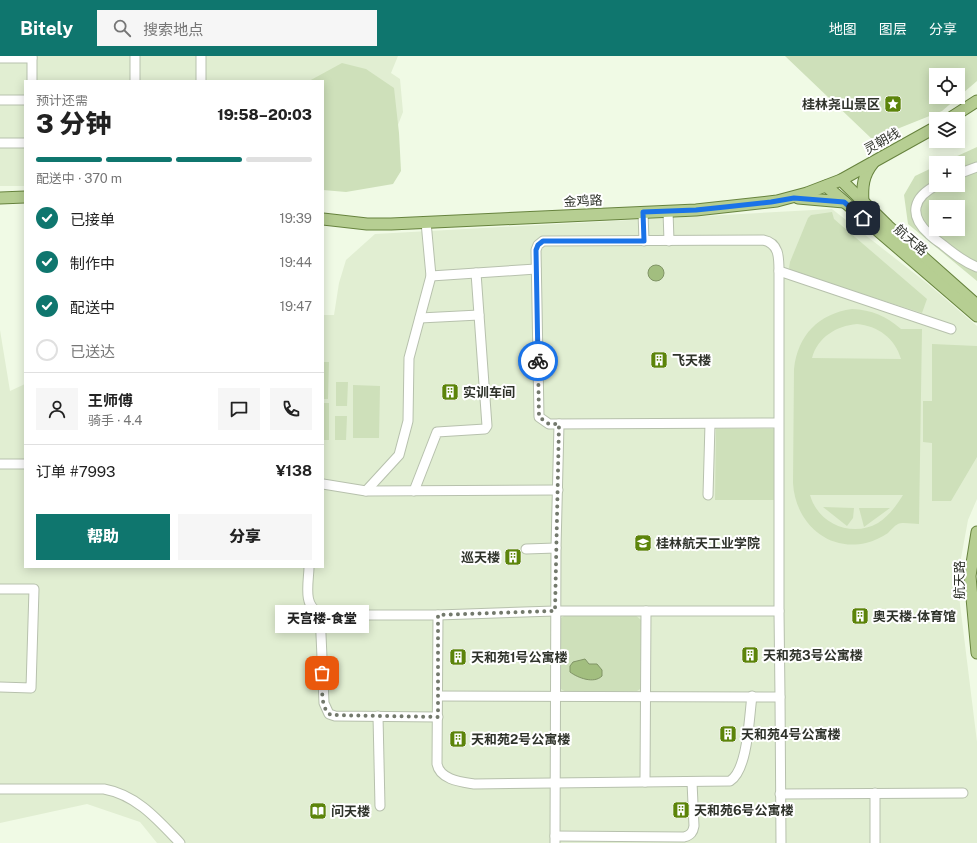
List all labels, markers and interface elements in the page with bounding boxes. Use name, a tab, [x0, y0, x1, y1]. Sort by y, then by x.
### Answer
search box	[97, 10, 377, 46]
text: Bitely	[20, 17, 73, 39]
icon: search	[111, 17, 133, 39]
text: 搜索地点	[143, 21, 203, 38]
text: 地图	[829, 21, 857, 37]
text: 图层	[879, 21, 907, 37]
text: 分享	[929, 21, 957, 37]
map controls	[929, 68, 965, 236]
button: locate	[929, 68, 965, 104]
text: 预计还需	[36, 93, 88, 108]
place icon: 桂林尧山景区	[883, 94, 903, 114]
place label: 桂林尧山景区	[802, 97, 880, 112]
text: 19:58–20:03	[217, 106, 312, 123]
text: 3 分钟	[36, 108, 111, 139]
button: layers	[929, 112, 965, 148]
street label: 灵朝线	[861, 125, 903, 157]
button: +	[929, 156, 965, 192]
text: 配送中 · 370 m	[36, 171, 122, 186]
street label: 金鸡路	[563, 192, 603, 210]
button: −	[929, 200, 965, 236]
pin	[846, 201, 880, 235]
icon: check	[36, 207, 58, 229]
icon: home	[852, 207, 874, 229]
text: 已接单	[70, 211, 115, 228]
text: 19:39	[279, 211, 312, 226]
street label: 航天路	[891, 222, 931, 258]
icon: check	[36, 251, 58, 273]
text: 制作中	[70, 255, 115, 272]
text: 19:44	[279, 255, 312, 270]
icon: check	[36, 295, 58, 317]
text: 配送中	[70, 299, 115, 316]
text: 19:47	[280, 299, 312, 314]
courier	[518, 341, 558, 381]
text: 已送达	[70, 343, 115, 360]
icon: bike	[527, 350, 549, 372]
building icon: 飞天楼	[649, 350, 669, 370]
place label: 飞天楼	[672, 353, 711, 368]
building icon: 实训车间	[440, 382, 460, 402]
place label: 实训车间	[463, 385, 515, 400]
button: person	[36, 388, 78, 430]
button: chat	[218, 388, 260, 430]
button: phone	[270, 388, 312, 430]
text: 王师傅	[88, 392, 133, 409]
text: 骑手 · 4.4	[88, 413, 142, 428]
text: ¥138	[276, 462, 312, 479]
text: 订单 #7993	[36, 463, 115, 480]
button: 帮助	[36, 514, 170, 560]
button: 分享	[178, 514, 312, 560]
school or university icon: 桂林航天工业学院	[633, 533, 653, 553]
place label: 桂林航天工业学院	[656, 536, 760, 551]
building icon: 巡天楼	[503, 547, 523, 567]
place label: 巡天楼	[461, 550, 500, 565]
street label: 航天路	[952, 560, 967, 600]
callout: 天宫楼-食堂	[275, 605, 369, 633]
building icon: 奥天楼-体育馆	[850, 606, 870, 626]
place label: 奥天楼-体育馆	[873, 609, 956, 624]
text: 天宫楼-食堂	[287, 611, 357, 626]
building icon: 天和苑3号公寓楼	[740, 645, 760, 665]
building icon: 天和苑1号公寓楼	[448, 647, 468, 667]
place label: 天和苑3号公寓楼	[763, 648, 863, 663]
place label: 天和苑1号公寓楼	[471, 650, 568, 665]
pin	[305, 656, 339, 690]
icon: bag	[311, 662, 333, 684]
building icon: 天和苑4号公寓楼	[718, 724, 738, 744]
place label: 天和苑4号公寓楼	[741, 727, 841, 742]
building icon: 天和苑2号公寓楼	[448, 729, 468, 749]
place label: 天和苑2号公寓楼	[471, 732, 570, 747]
building icon: 天和苑6号公寓楼	[671, 800, 691, 820]
library icon: 问天楼	[308, 801, 328, 821]
place label: 天和苑6号公寓楼	[694, 803, 794, 818]
place label: 问天楼	[331, 804, 370, 819]

